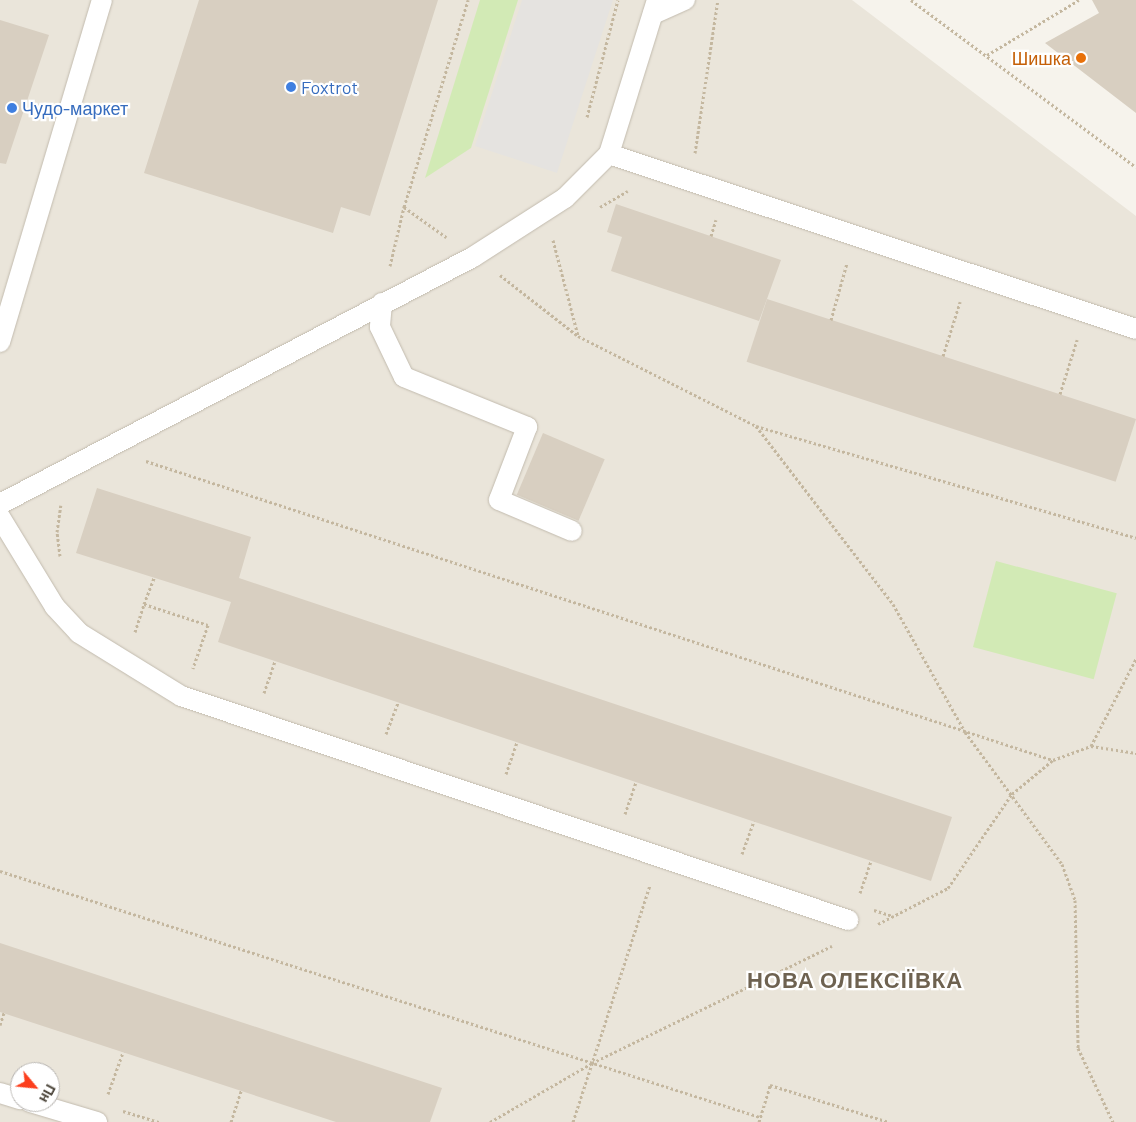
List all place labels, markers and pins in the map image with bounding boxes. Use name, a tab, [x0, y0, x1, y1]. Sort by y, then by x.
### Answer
place label: Шишка	[1012, 47, 1071, 69]
marker: Шишка	[1075, 52, 1087, 64]
place label: Foxtrot	[301, 76, 358, 98]
marker: Foxtrot	[285, 81, 297, 93]
place label: Чудо-маркет	[22, 97, 128, 119]
marker: Чудо-маркет	[6, 102, 18, 114]

